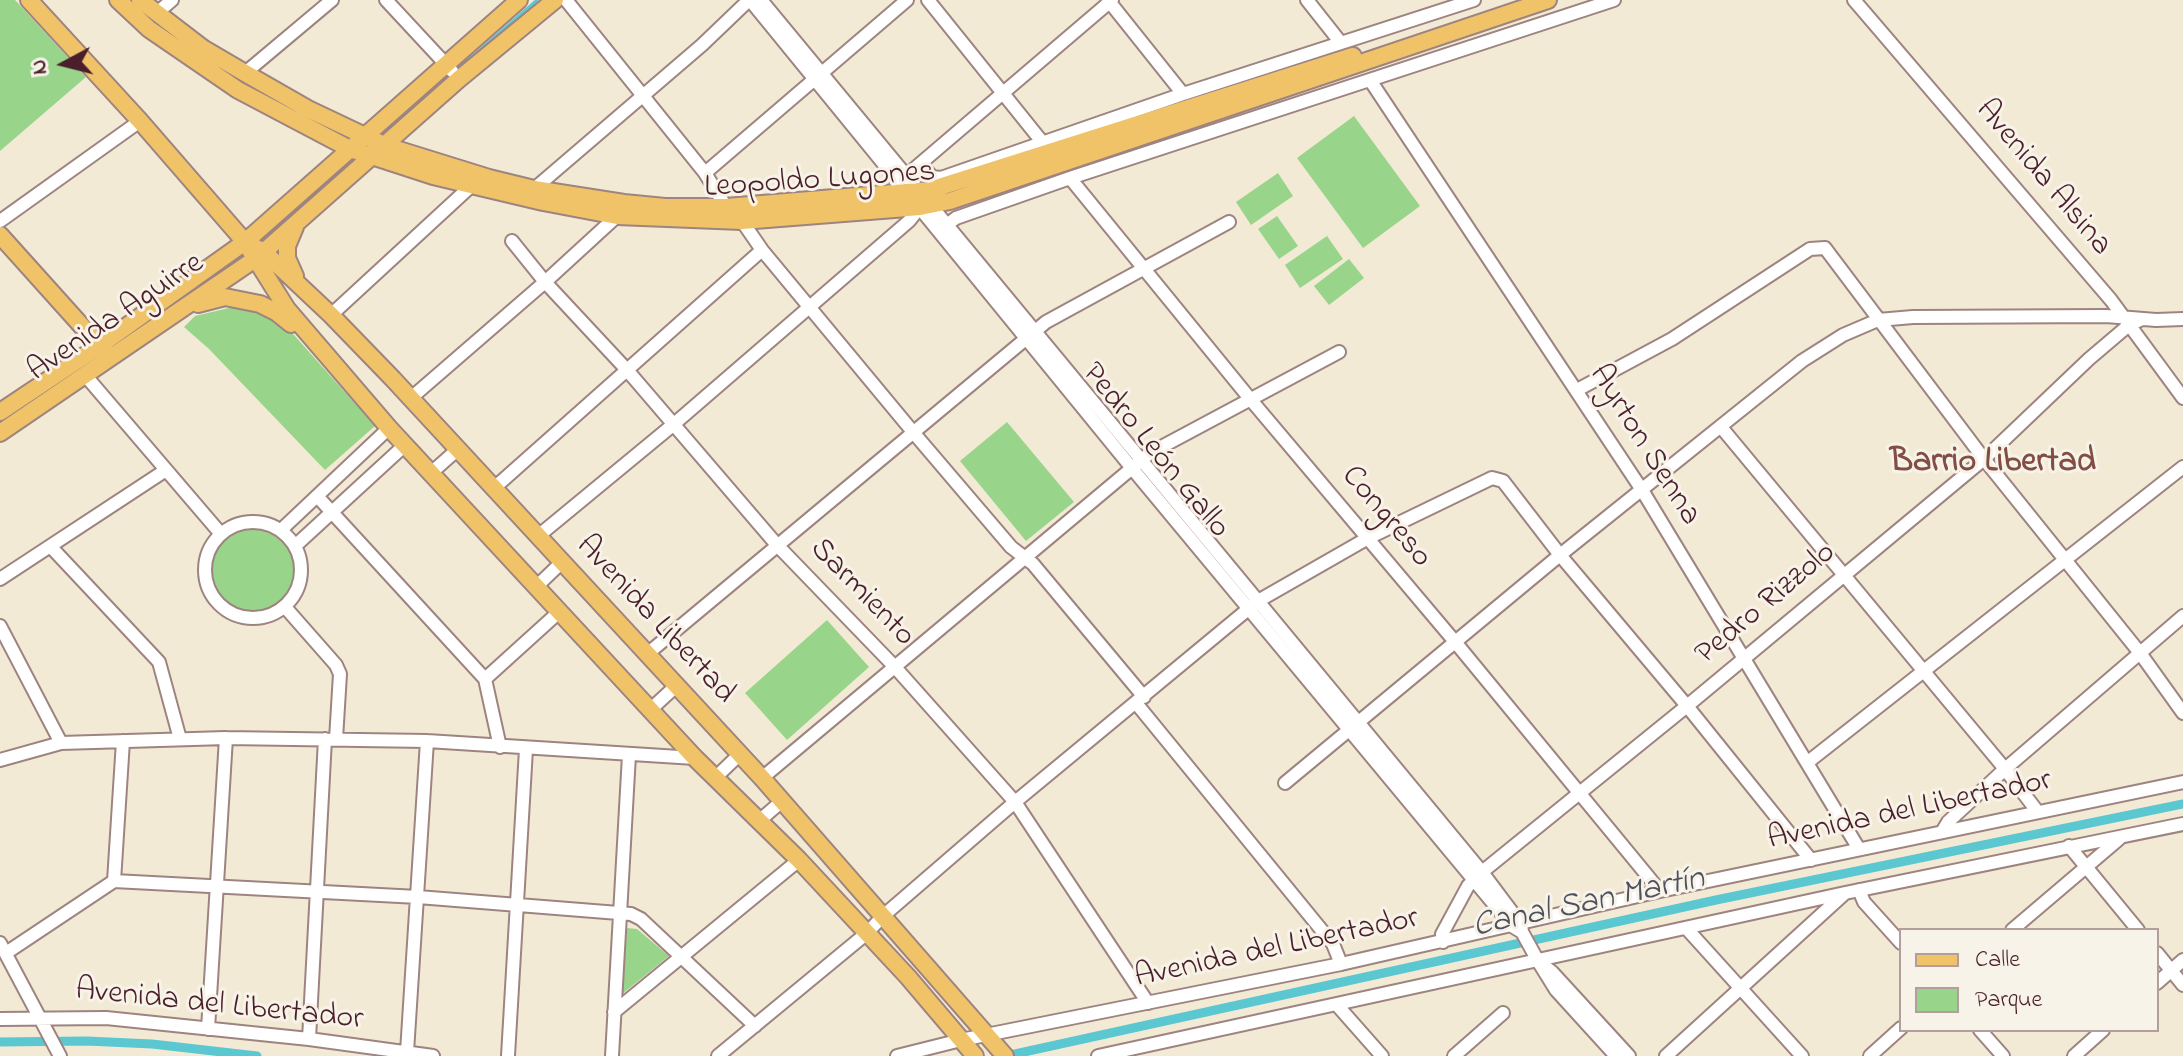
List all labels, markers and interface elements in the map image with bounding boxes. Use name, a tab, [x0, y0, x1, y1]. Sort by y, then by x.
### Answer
north arrow	[24, 24, 104, 104]
text: N	[23, 58, 57, 76]
street label: Avenida Alsina	[1965, 93, 2119, 265]
street label: Leopoldo Lugones	[703, 155, 937, 209]
street label: Avenida Aguirre	[22, 246, 212, 392]
street label: Pedro León Gallo	[1071, 356, 1237, 548]
street label: Ayrton Senna	[1578, 359, 1708, 533]
district label: Barrio Libertad	[1890, 444, 2096, 484]
street label: Congreso	[1331, 459, 1439, 577]
street label: Avenida Libertad	[566, 529, 742, 713]
street label: Sarmiento	[800, 532, 922, 656]
street label: Pedro Rizzolo	[1689, 535, 1845, 675]
street label: Avenida del Libertador	[1765, 763, 2055, 861]
water label: Canal San Martín	[1470, 861, 1708, 949]
street label: Avenida del Libertador	[1132, 901, 1422, 999]
legend	[1899, 928, 2159, 1032]
text: Calle	[1975, 943, 2020, 978]
street label: Avenida del Libertador	[73, 973, 365, 1041]
text: Parque	[1975, 983, 2042, 1018]

